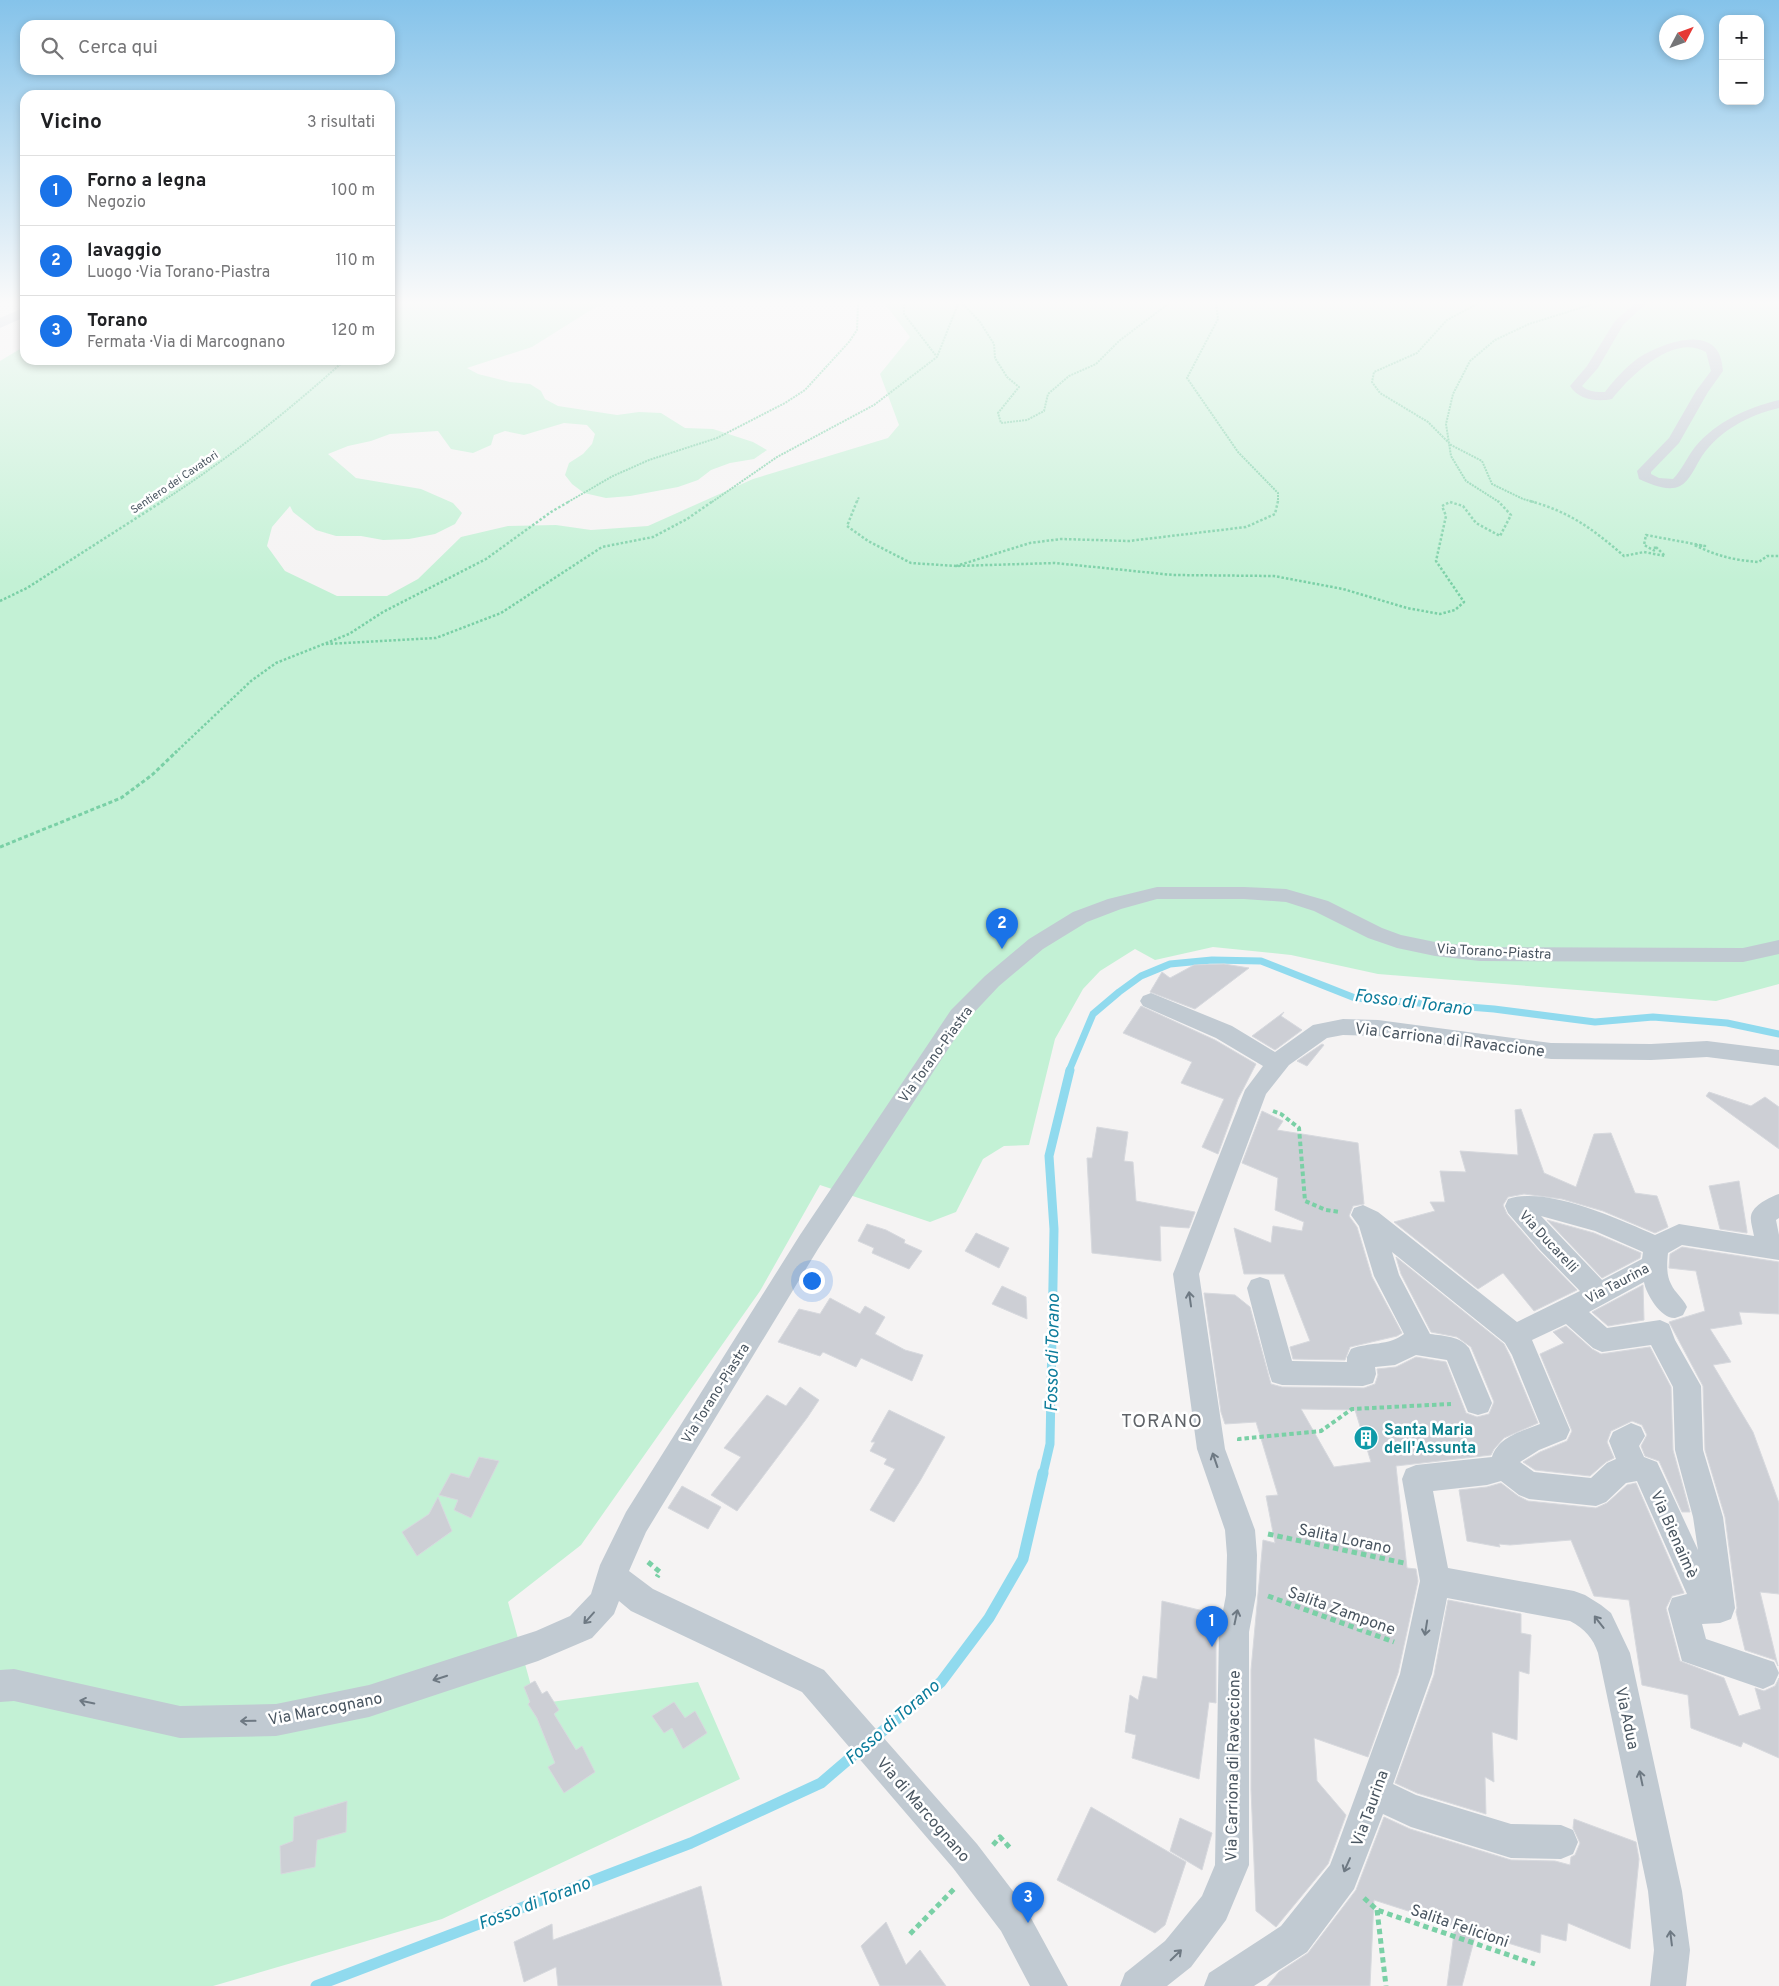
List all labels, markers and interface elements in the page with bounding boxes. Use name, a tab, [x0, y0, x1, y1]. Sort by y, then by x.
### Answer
north arrow	[1659, 15, 1704, 60]
map controls	[1719, 15, 1764, 105]
button: +	[1719, 15, 1764, 60]
search box	[20, 20, 395, 75]
icon: search	[38, 34, 66, 62]
text: Cerca qui	[78, 36, 158, 60]
button: −	[1719, 60, 1764, 105]
text: Vicino	[40, 109, 102, 136]
text: 3 risultati	[307, 113, 375, 133]
text: Forno a legna	[87, 169, 206, 193]
text: 1	[53, 181, 59, 201]
text: 100 m	[331, 181, 375, 201]
text: Negozio	[87, 193, 146, 213]
text: lavaggio	[87, 239, 162, 263]
text: 2	[51, 251, 61, 271]
text: 110 m	[335, 251, 375, 271]
text: Luogo · Via Torano-Piastra	[87, 263, 270, 283]
text: Torano	[87, 309, 148, 333]
text: 3	[51, 321, 61, 341]
text: 120 m	[332, 321, 375, 341]
text: Fermata · Via di Marcognano	[87, 333, 285, 353]
street label: Sentiero dei Cavatori	[128, 448, 221, 517]
pin: 2	[986, 908, 1018, 949]
street label: Via Torano-Piastra	[1436, 941, 1552, 964]
water label: Fosso di Torano	[1353, 985, 1473, 1022]
street label: Via Torano-Piastra	[896, 1003, 977, 1106]
street label: Via Carriona di Ravaccione	[1354, 1019, 1546, 1063]
street label: Via Ducarelli	[1515, 1207, 1581, 1277]
street label: Via Taurina	[1583, 1260, 1652, 1308]
your location	[799, 1268, 825, 1294]
one-way arrow	[1185, 1292, 1195, 1308]
water label: Fosso di Torano	[1041, 1293, 1066, 1412]
street label: Via Torano-Piastra	[679, 1341, 754, 1447]
district label: TORANO	[1121, 1410, 1203, 1434]
place label: Santa Maria dell'Assunta	[1384, 1421, 1476, 1459]
building icon: Santa Maria dell'Assunta	[1353, 1425, 1379, 1451]
one-way arrow	[1210, 1453, 1219, 1468]
street label: Via Bienaimè	[1645, 1488, 1701, 1582]
street label: Salita Lorano	[1296, 1520, 1393, 1560]
street label: Salita Zampone	[1285, 1583, 1398, 1641]
pin: 1	[1196, 1606, 1228, 1647]
one-way arrow	[1232, 1610, 1242, 1626]
one-way arrow	[583, 1612, 595, 1625]
one-way arrow	[1593, 1616, 1604, 1629]
one-way arrow	[1421, 1620, 1431, 1636]
street label: Via Carriona di Ravaccione	[1222, 1670, 1246, 1862]
one-way arrow	[432, 1674, 448, 1683]
water label: Fosso di Torano	[841, 1675, 945, 1771]
street label: Via Adua	[1610, 1685, 1642, 1751]
street label: Via Marcognano	[267, 1689, 384, 1731]
one-way arrow	[80, 1697, 96, 1706]
one-way arrow	[240, 1716, 256, 1726]
street label: Via di Marcognano	[871, 1754, 974, 1867]
street label: Via Taurina	[1348, 1768, 1394, 1849]
one-way arrow	[1636, 1770, 1645, 1786]
one-way arrow	[1342, 1857, 1352, 1872]
water label: Fosso di Torano	[475, 1872, 594, 1936]
pin: 3	[1012, 1882, 1044, 1923]
street label: Salita Felicioni	[1407, 1901, 1511, 1953]
one-way arrow	[1665, 1930, 1675, 1946]
one-way arrow	[1169, 1949, 1182, 1961]

